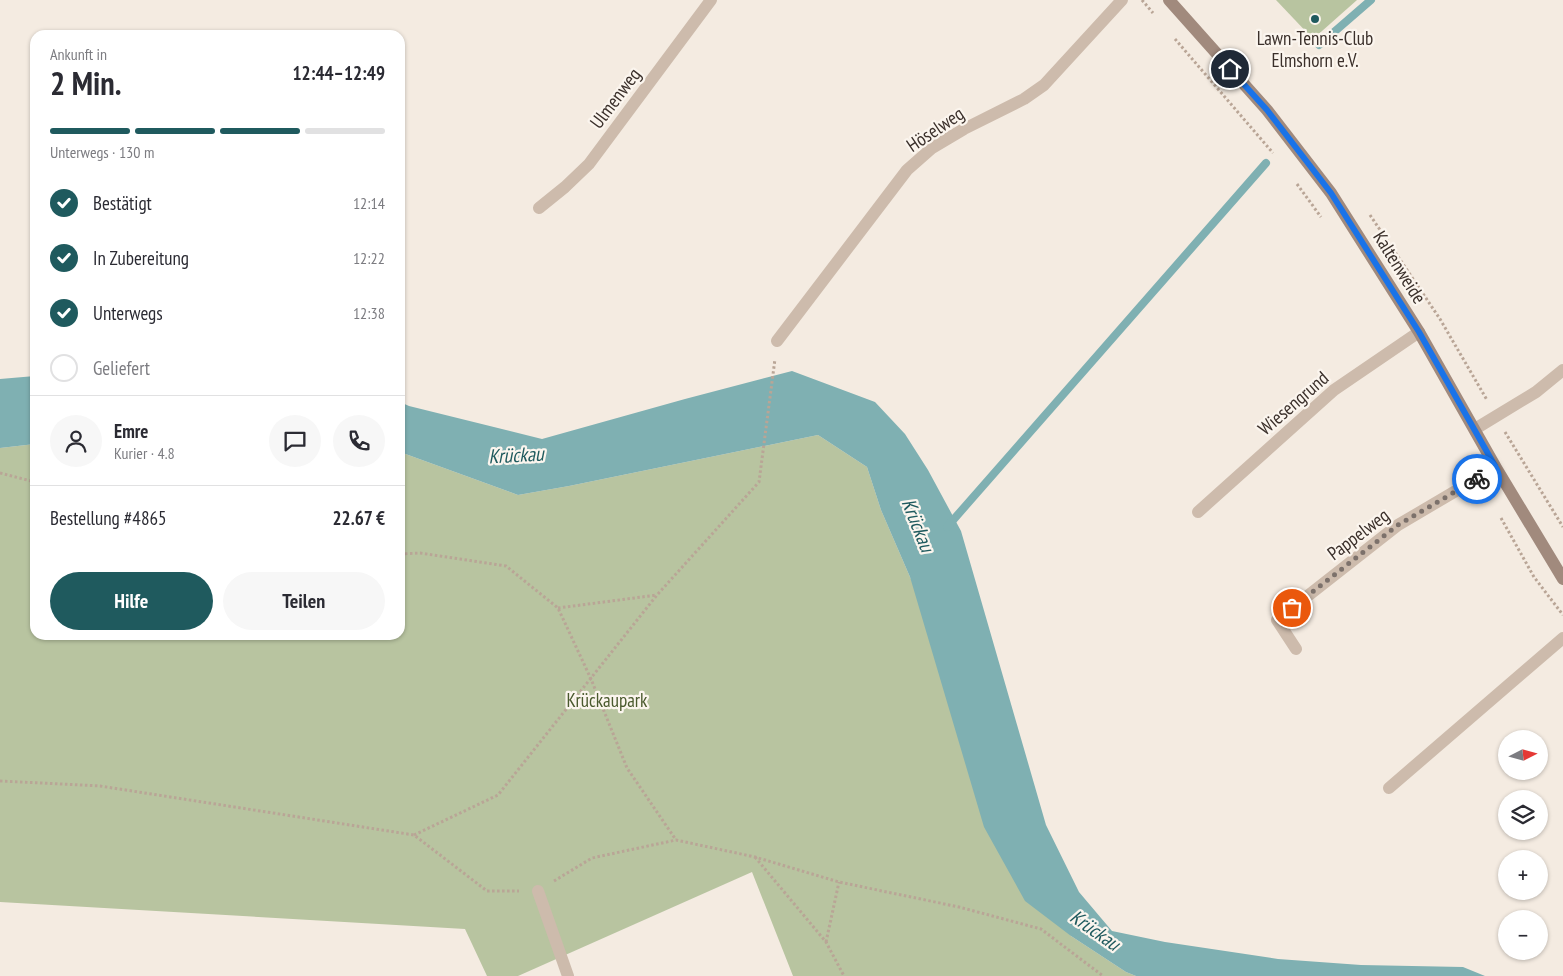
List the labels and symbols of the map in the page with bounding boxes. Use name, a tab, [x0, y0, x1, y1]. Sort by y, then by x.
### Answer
marker: Lawn-Tennis-Club Elmshorn e.V.	[1309, 13, 1321, 25]
place label: Lawn-Tennis-Club Elmshorn e.V.	[1257, 26, 1373, 72]
pin	[1209, 48, 1251, 90]
street label: Ulmenweg	[584, 63, 646, 133]
street label: Höselweg	[902, 101, 968, 157]
street label: Kaltenweide	[1368, 226, 1432, 308]
street label: Wiesengrund	[1253, 366, 1333, 440]
water label: Krückau	[488, 441, 546, 469]
courier	[1452, 454, 1502, 504]
water label: Krückau	[896, 495, 941, 557]
street label: Pappelweg	[1322, 503, 1394, 565]
pin	[1271, 587, 1313, 629]
park label: Krückaupark	[567, 688, 648, 712]
north arrow	[1498, 730, 1548, 780]
water label: Krückau	[1065, 904, 1126, 957]

